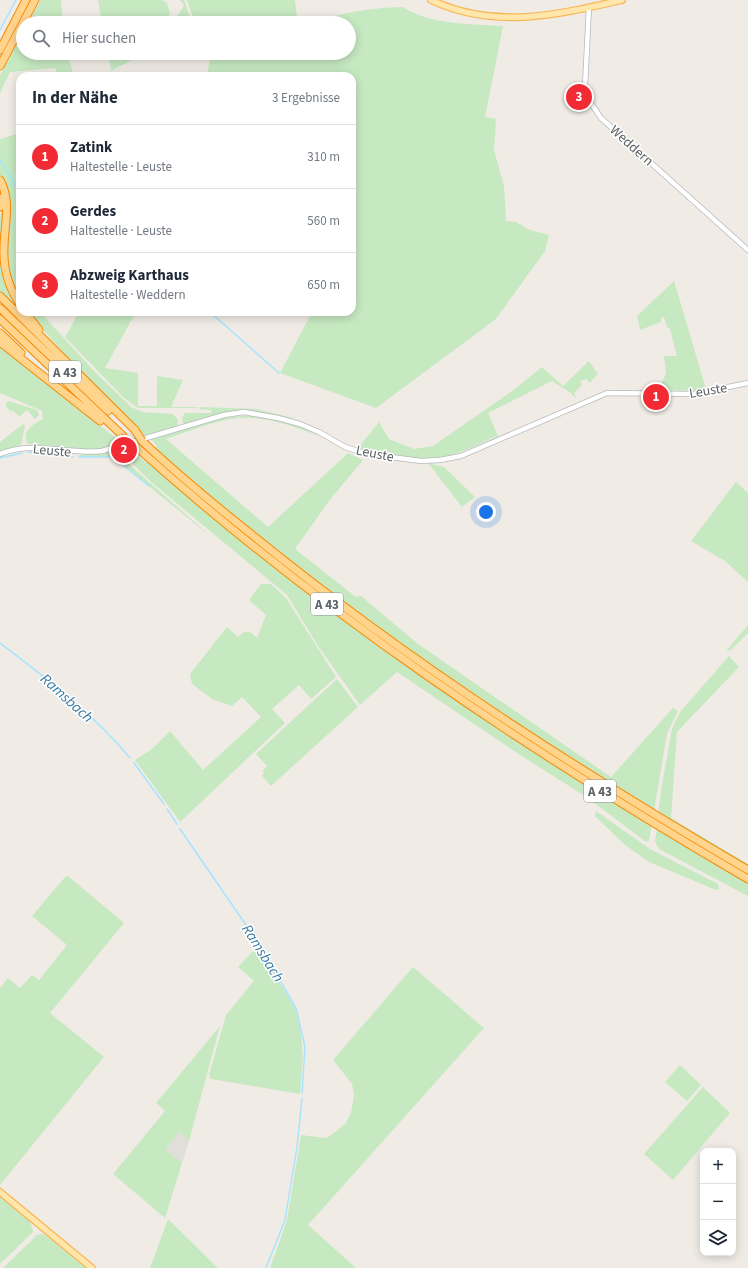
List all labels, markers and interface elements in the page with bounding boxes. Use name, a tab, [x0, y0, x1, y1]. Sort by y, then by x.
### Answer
search box	[16, 16, 356, 60]
icon: search	[30, 27, 52, 49]
text: Hier suchen	[62, 28, 136, 49]
pin: 3	[566, 82, 592, 112]
text: In der Nähe	[32, 86, 118, 110]
text: 3 Ergebnisse	[272, 89, 340, 107]
street label: Weddern	[605, 121, 658, 171]
text: Zatink	[70, 137, 112, 158]
text: 1	[42, 148, 48, 166]
text: 310 m	[307, 148, 340, 166]
text: Haltestelle · Leuste	[70, 158, 172, 176]
text: Gerdes	[70, 201, 116, 222]
text: 2	[42, 212, 48, 230]
text: 560 m	[307, 212, 340, 230]
text: Haltestelle · Leuste	[70, 222, 172, 240]
text: Abzweig Karthaus	[70, 265, 189, 286]
text: 3	[42, 276, 48, 294]
text: 650 m	[307, 276, 340, 294]
text: Haltestelle · Weddern	[70, 286, 186, 304]
road number: A 43	[49, 361, 81, 383]
street label: Leuste	[688, 378, 729, 404]
pin: 1	[643, 382, 669, 412]
pin: 2	[111, 435, 137, 465]
street label: Leuste	[32, 439, 72, 463]
street label: Leuste	[354, 441, 396, 467]
your location	[476, 502, 496, 522]
road number: A 43	[311, 593, 343, 615]
water label: Ramsbach	[36, 669, 98, 728]
road number: A 43	[584, 780, 616, 802]
water label: Ramsbach	[237, 920, 289, 986]
map controls	[700, 1148, 736, 1256]
button: +	[700, 1148, 736, 1184]
button: −	[700, 1184, 736, 1220]
button: layers	[700, 1220, 736, 1256]

